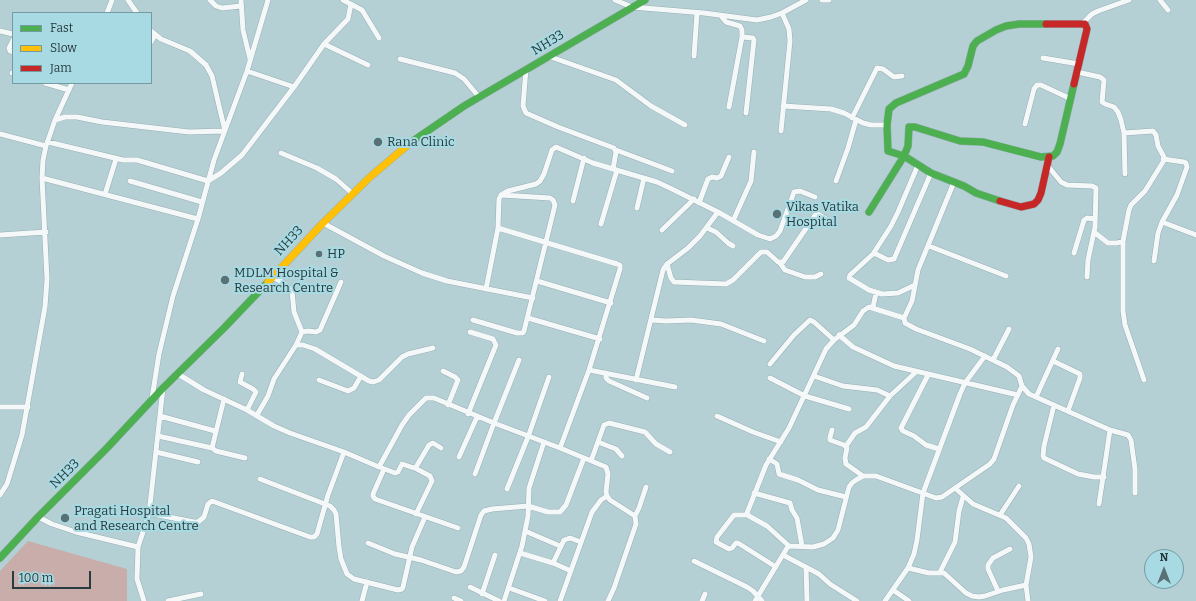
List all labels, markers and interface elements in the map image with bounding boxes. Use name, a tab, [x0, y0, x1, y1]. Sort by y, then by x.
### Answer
legend	[12, 12, 152, 84]
text: Fast	[50, 21, 73, 35]
street label: NH33	[529, 27, 567, 59]
text: Slow	[50, 41, 77, 55]
text: Jam	[50, 61, 72, 75]
place label: Rana Clinic	[387, 134, 455, 150]
marker: Rana Clinic	[372, 136, 384, 148]
place label: Vikas Vatika Hospital	[786, 199, 859, 230]
marker: Vikas Vatika Hospital	[771, 208, 783, 220]
street label: NH33	[271, 223, 307, 259]
place label: HP	[327, 246, 345, 262]
marker: HP	[314, 249, 324, 259]
place label: MDLM Hospital & Research Centre	[234, 265, 339, 296]
marker: MDLM Hospital & Research Centre	[219, 274, 231, 286]
street label: NH33	[47, 456, 83, 492]
place label: Pragati Hospital and Research Centre	[74, 503, 199, 534]
marker: Pragati Hospital and Research Centre	[59, 512, 71, 524]
north arrow	[1144, 549, 1184, 589]
text: N	[1160, 551, 1168, 564]
scale bar	[14, 563, 93, 589]
text: 100 m	[19, 571, 53, 585]

